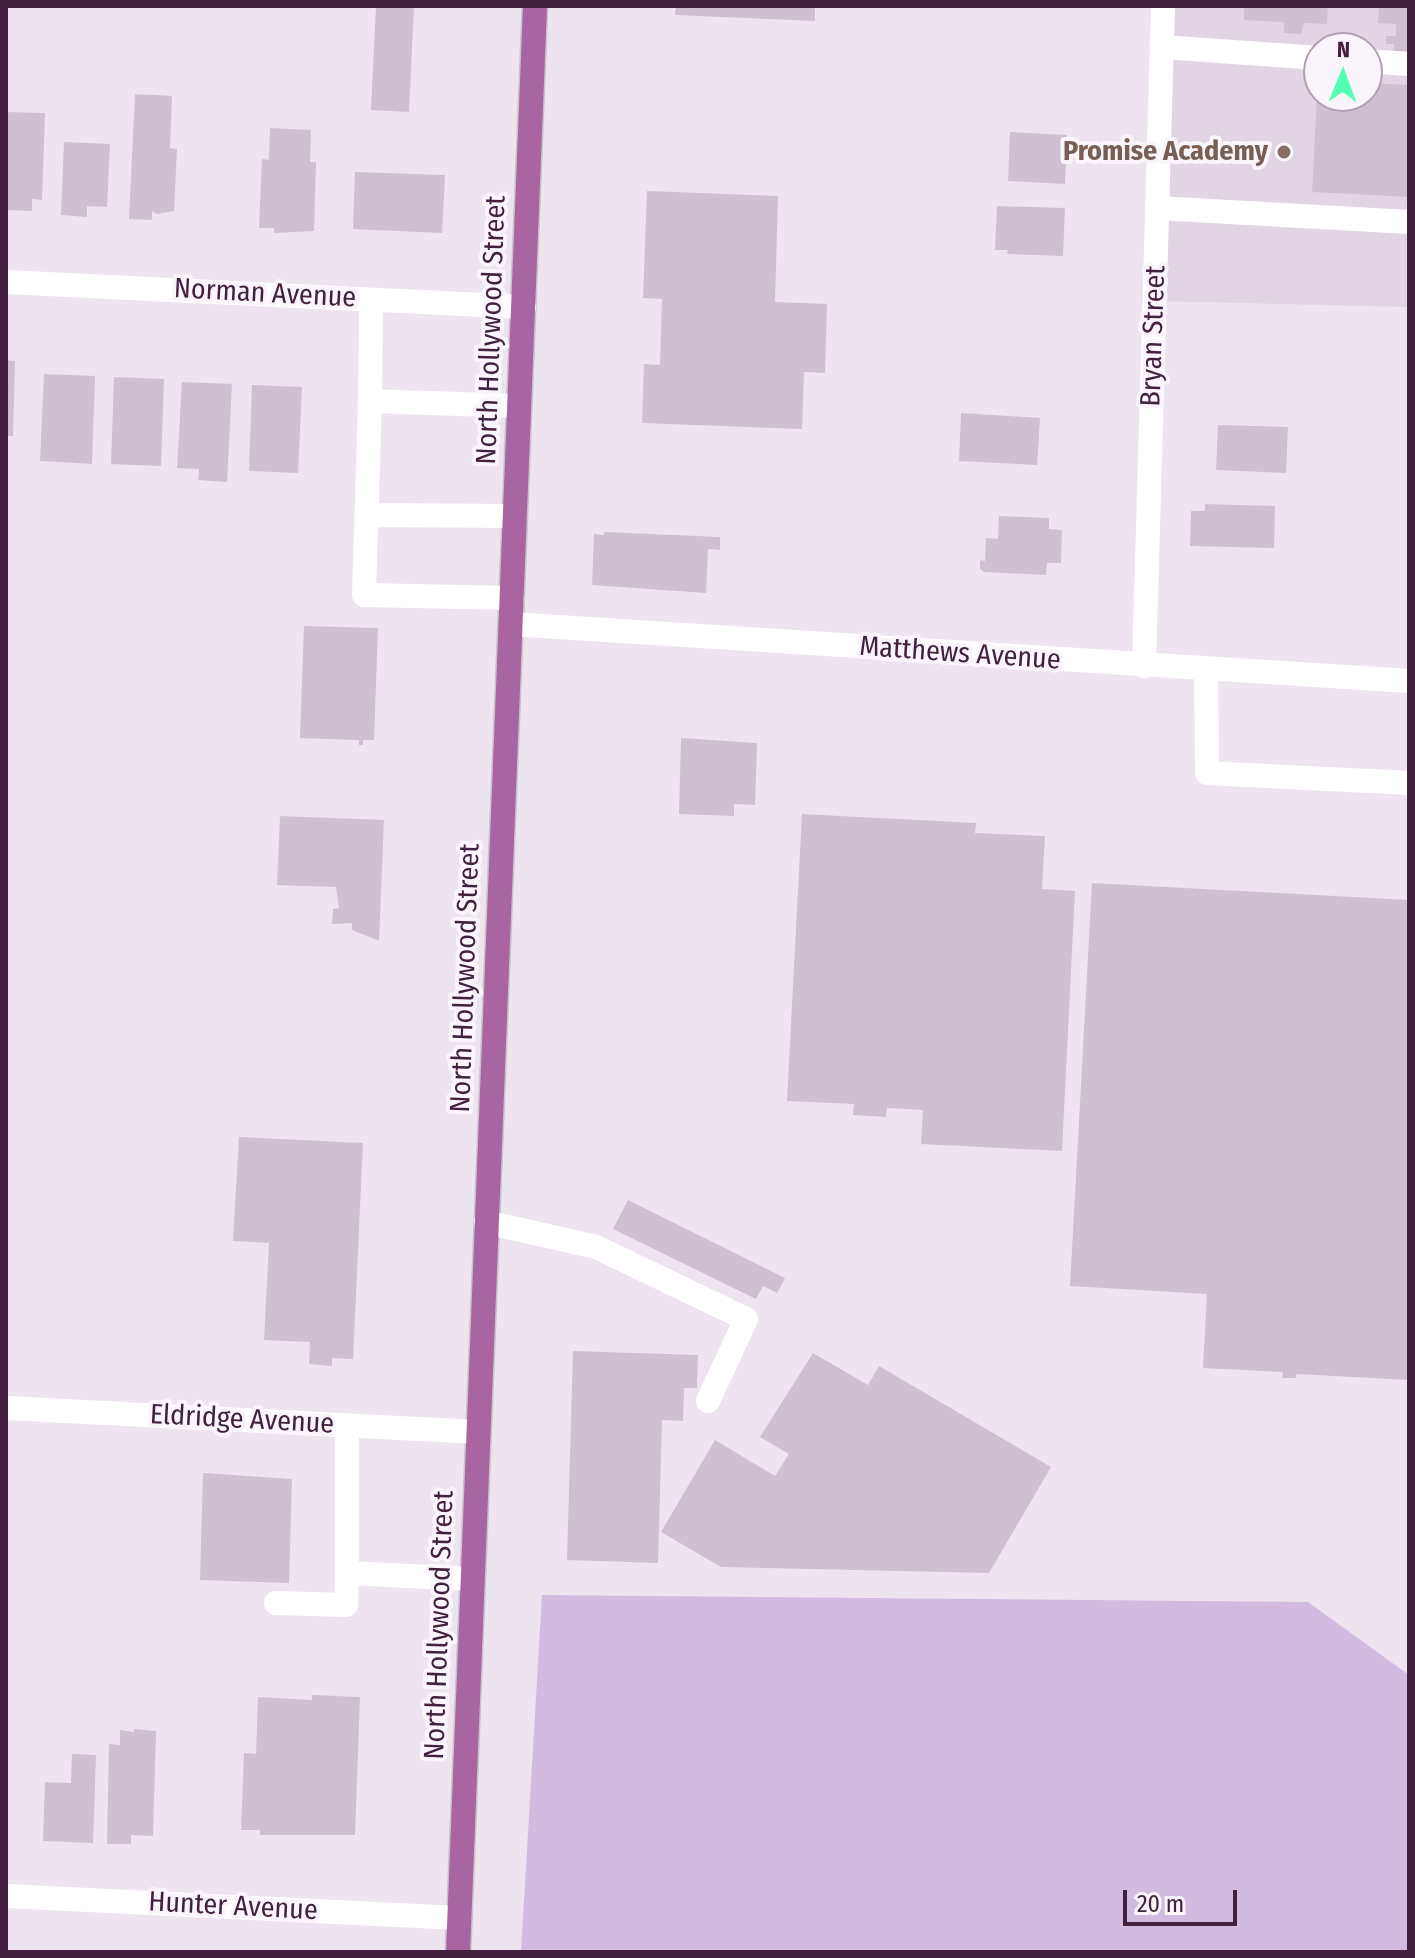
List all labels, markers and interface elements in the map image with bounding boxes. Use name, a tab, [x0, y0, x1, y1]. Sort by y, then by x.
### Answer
north arrow	[1303, 32, 1383, 112]
text: N	[1337, 36, 1350, 63]
place label: Promise Academy	[1063, 135, 1268, 169]
marker: Promise Academy	[1275, 143, 1293, 161]
street label: North Hollywood Street	[471, 195, 513, 465]
street label: Bryan Street	[1135, 265, 1173, 407]
street label: Norman Avenue	[173, 272, 357, 316]
street label: Matthews Avenue	[858, 630, 1062, 678]
street label: North Hollywood Street	[445, 843, 487, 1113]
street label: Eldridge Avenue	[149, 1398, 335, 1442]
street label: North Hollywood Street	[419, 1490, 461, 1760]
scale bar	[1127, 1874, 1241, 1924]
street label: Hunter Avenue	[148, 1886, 318, 1928]
text: 20 m	[1137, 1890, 1184, 1918]

